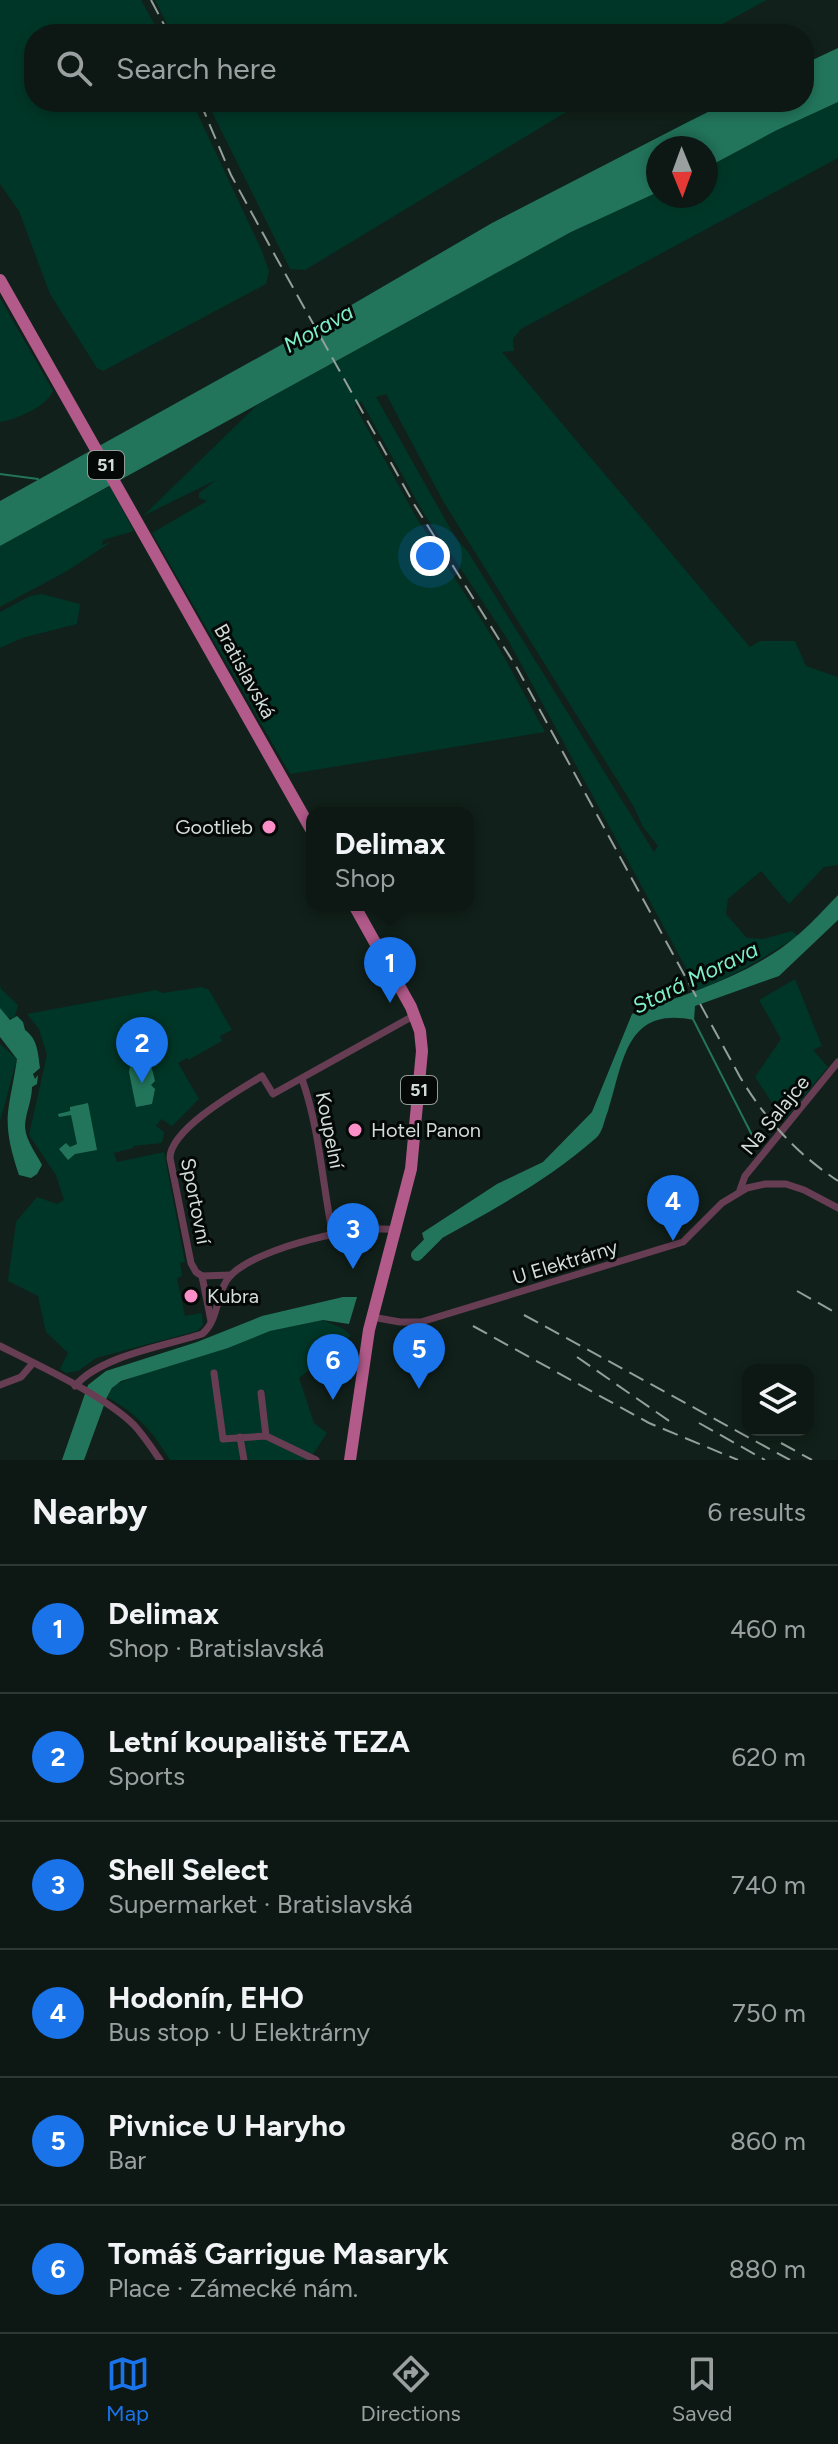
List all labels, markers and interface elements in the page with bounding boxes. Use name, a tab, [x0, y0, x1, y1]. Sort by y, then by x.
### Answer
search box	[24, 24, 814, 112]
icon: search	[52, 46, 96, 90]
text: Search here	[116, 50, 276, 87]
north arrow	[646, 136, 718, 208]
water label: Morava	[278, 298, 358, 359]
road number: 51	[88, 451, 124, 479]
your location	[410, 536, 450, 576]
street label: Bratislavská	[209, 619, 281, 723]
popup	[306, 807, 474, 911]
place label: Gootlieb	[175, 815, 253, 839]
marker: Gootlieb	[260, 818, 278, 836]
text: Delimax	[334, 825, 446, 862]
text: Shop	[334, 862, 395, 894]
water label: Stará Morava	[628, 935, 763, 1020]
pin: 1	[364, 937, 416, 1003]
pin: 2	[116, 1017, 168, 1083]
street label: Na Salajce	[736, 1071, 814, 1159]
road number: 51	[401, 1076, 437, 1104]
street label: Koupelní	[311, 1090, 349, 1172]
place label: Hotel Panon	[371, 1118, 481, 1142]
marker: Hotel Panon	[346, 1121, 364, 1139]
street label: Sportovní	[176, 1156, 216, 1248]
pin: 4	[647, 1175, 699, 1241]
pin: 3	[327, 1203, 379, 1269]
street label: U Elektrárny	[509, 1234, 621, 1289]
place label: Kubra	[207, 1284, 259, 1308]
marker: Kubra	[182, 1287, 200, 1305]
pin: 5	[393, 1323, 445, 1389]
pin: 6	[307, 1334, 359, 1400]
map controls	[742, 1364, 814, 1436]
button: layers	[742, 1364, 814, 1436]
text: Nearby	[32, 1492, 147, 1533]
text: 6 results	[708, 1496, 806, 1528]
text: Delimax	[108, 1595, 219, 1632]
text: 1	[53, 1613, 63, 1645]
text: 460 m	[730, 1613, 806, 1645]
text: Shop · Bratislavská	[108, 1632, 324, 1664]
text: Letní koupaliště TEZA	[108, 1723, 410, 1760]
text: 2	[50, 1741, 66, 1773]
text: 620 m	[732, 1741, 806, 1773]
text: Sports	[108, 1760, 185, 1792]
text: Shell Select	[108, 1851, 269, 1888]
text: 3	[51, 1869, 65, 1901]
text: 740 m	[731, 1869, 806, 1901]
text: Supermarket · Bratislavská	[108, 1888, 413, 1920]
text: Hodonín, EHO	[108, 1979, 304, 2016]
text: 4	[50, 1997, 66, 2029]
text: 750 m	[732, 1997, 806, 2029]
text: Bus stop · U Elektrárny	[108, 2016, 370, 2048]
text: Pivnice U Haryho	[108, 2107, 346, 2144]
text: 5	[50, 2125, 66, 2157]
text: 860 m	[730, 2125, 806, 2157]
text: Bar	[108, 2144, 146, 2176]
text: Tomáš Garrigue Masaryk	[108, 2235, 449, 2272]
text: 6	[50, 2253, 66, 2285]
text: 880 m	[729, 2253, 806, 2285]
text: Place · Zámecké nám.	[108, 2272, 358, 2304]
tab: Map	[106, 2352, 150, 2427]
tab: Directions	[361, 2352, 461, 2427]
tab: Saved	[672, 2352, 732, 2427]

